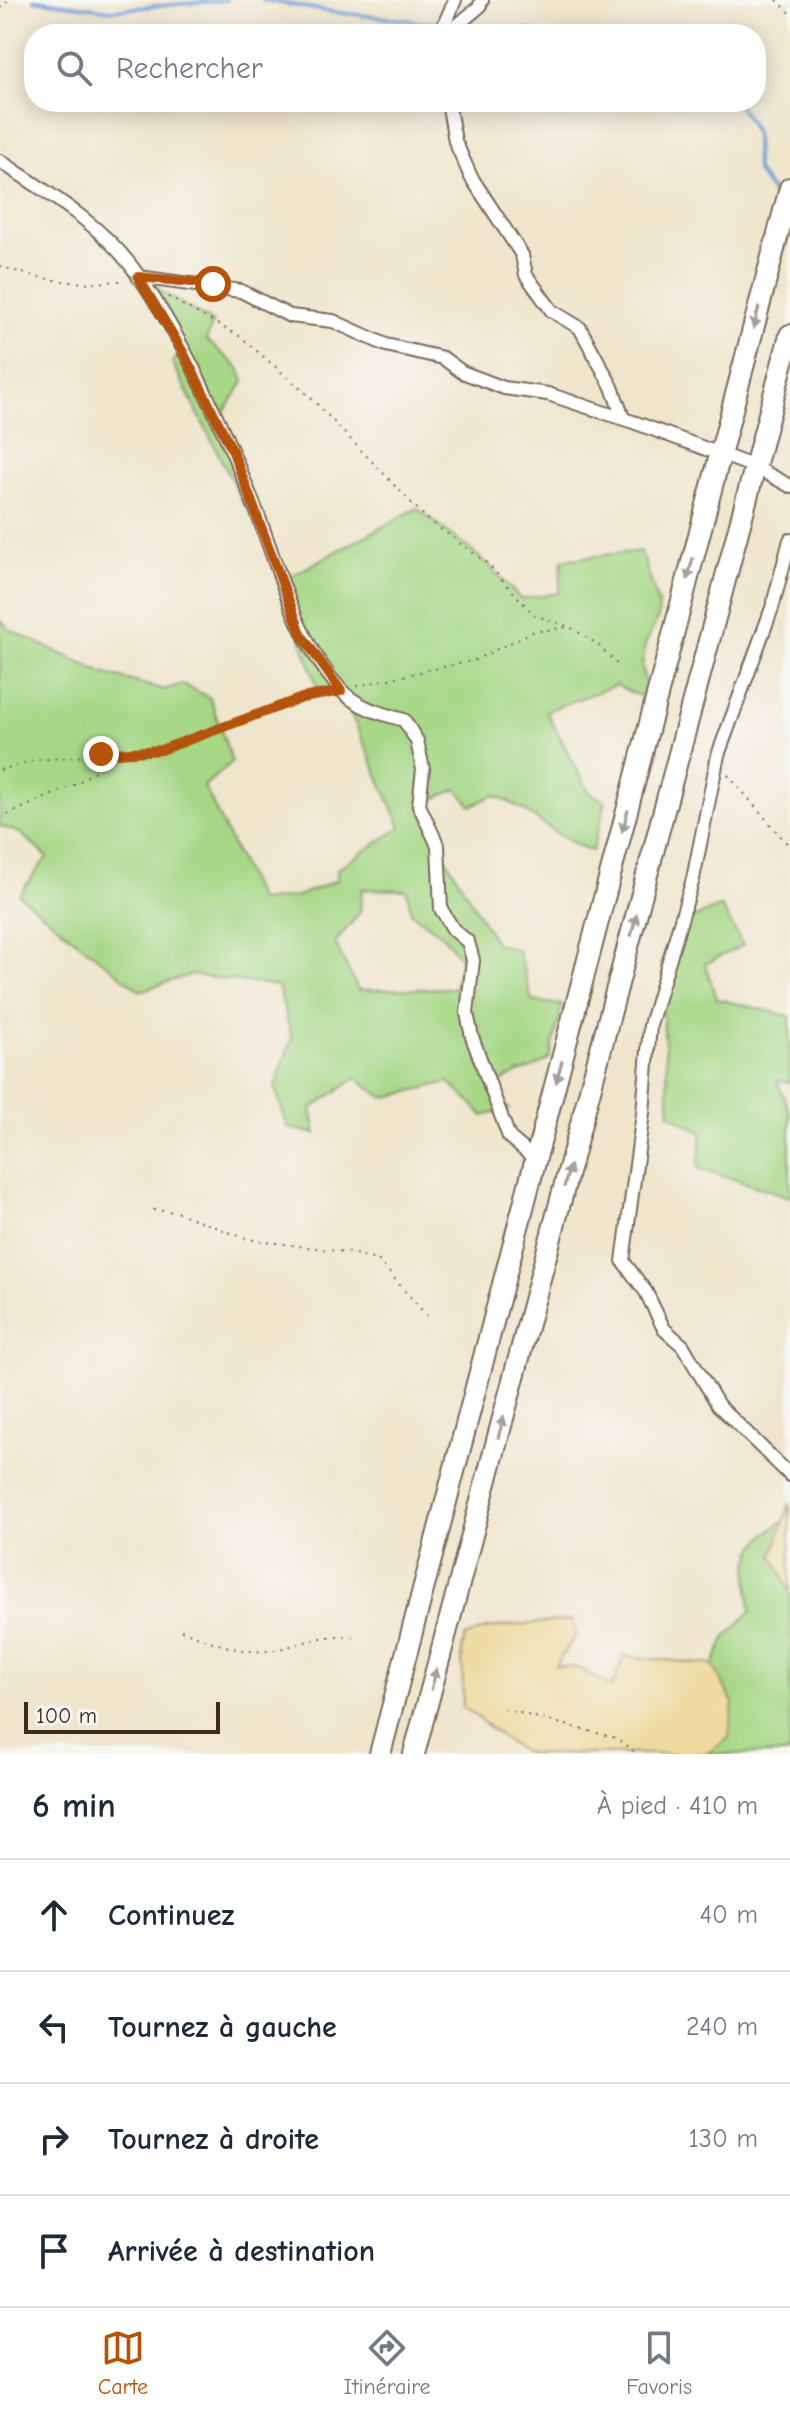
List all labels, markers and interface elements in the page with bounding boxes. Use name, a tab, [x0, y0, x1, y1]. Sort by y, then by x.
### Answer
search box	[24, 24, 766, 112]
icon: search	[52, 46, 96, 90]
text: Rechercher	[116, 51, 263, 86]
route start	[195, 266, 231, 302]
one-way arrow	[750, 305, 762, 330]
one-way arrow	[684, 557, 696, 582]
route end	[83, 736, 119, 772]
one-way arrow	[618, 808, 630, 833]
one-way arrow	[628, 912, 640, 937]
one-way arrow	[552, 1060, 564, 1085]
one-way arrow	[562, 1163, 574, 1188]
one-way arrow	[495, 1415, 507, 1440]
one-way arrow	[429, 1666, 441, 1691]
scale bar	[24, 1698, 220, 1734]
text: 100 m	[36, 1703, 97, 1729]
text: 6 min	[32, 1786, 116, 1826]
text: À pied · 410 m	[597, 1791, 758, 1821]
icon: ahead	[32, 1893, 76, 1937]
text: Continuez	[108, 1898, 234, 1933]
text: 40 m	[699, 1900, 758, 1930]
icon: left	[32, 2005, 76, 2049]
text: Tournez à gauche	[108, 2010, 337, 2045]
text: 240 m	[686, 2012, 758, 2042]
icon: right	[32, 2117, 76, 2161]
text: Tournez à droite	[108, 2122, 319, 2157]
text: 130 m	[689, 2124, 758, 2154]
icon: arrive	[32, 2229, 76, 2273]
text: Arrivée à destination	[108, 2234, 375, 2269]
tab: Carte	[98, 2326, 148, 2400]
tab: Itinéraire	[344, 2326, 431, 2400]
tab: Favoris	[626, 2326, 692, 2400]

